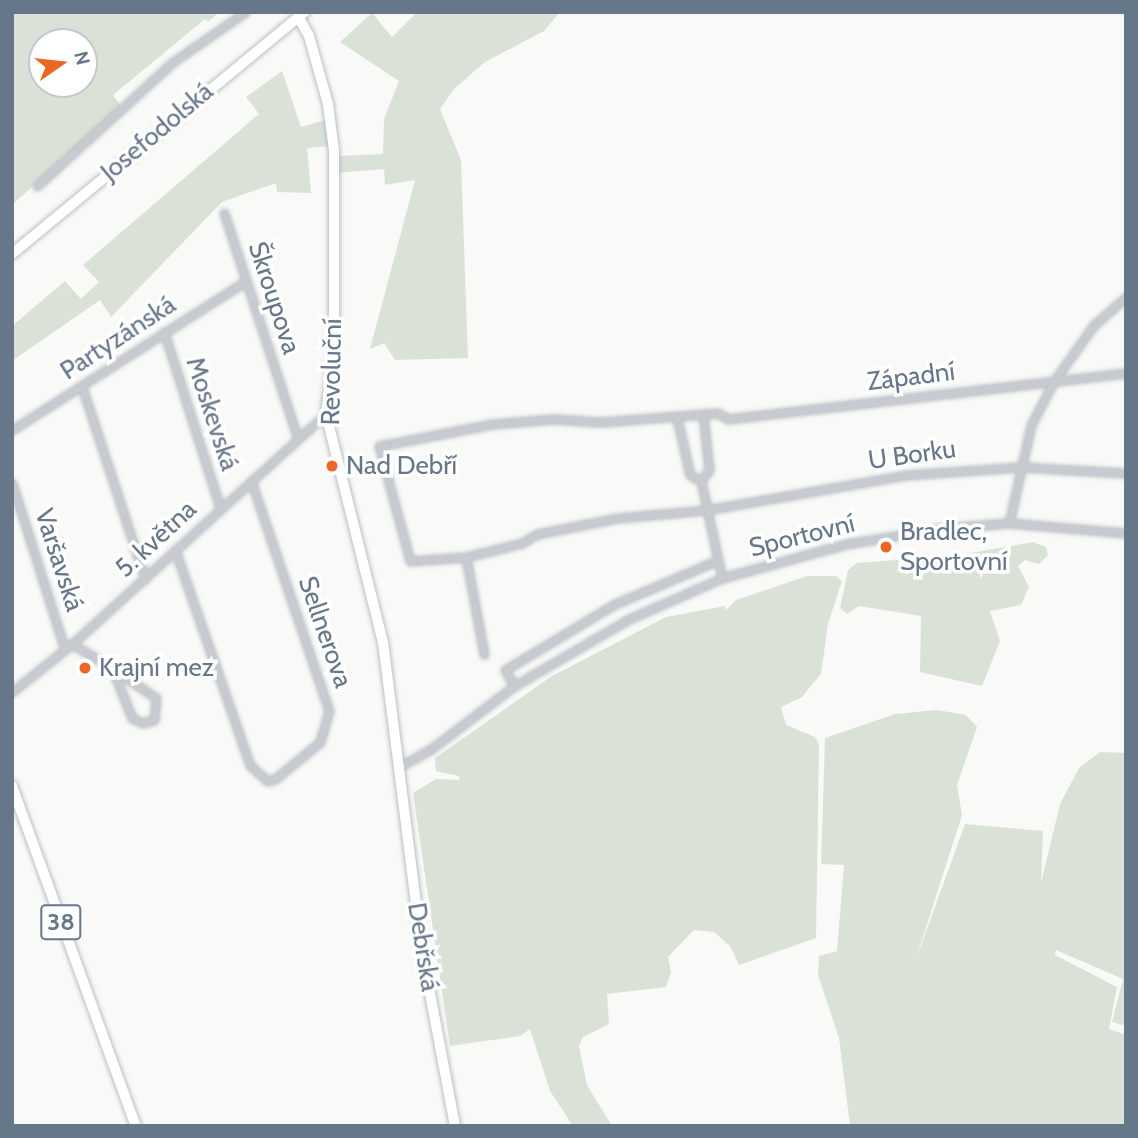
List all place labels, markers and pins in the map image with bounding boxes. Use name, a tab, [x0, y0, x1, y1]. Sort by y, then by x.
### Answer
place label: Nad Debří	[346, 450, 457, 482]
marker: Nad Debří	[324, 458, 340, 474]
place label: Bradlec, Sportovní	[900, 516, 1008, 578]
marker: Bradlec, Sportovní	[878, 539, 894, 555]
place label: Krajní mez	[99, 652, 214, 684]
marker: Krajní mez	[77, 660, 93, 676]

